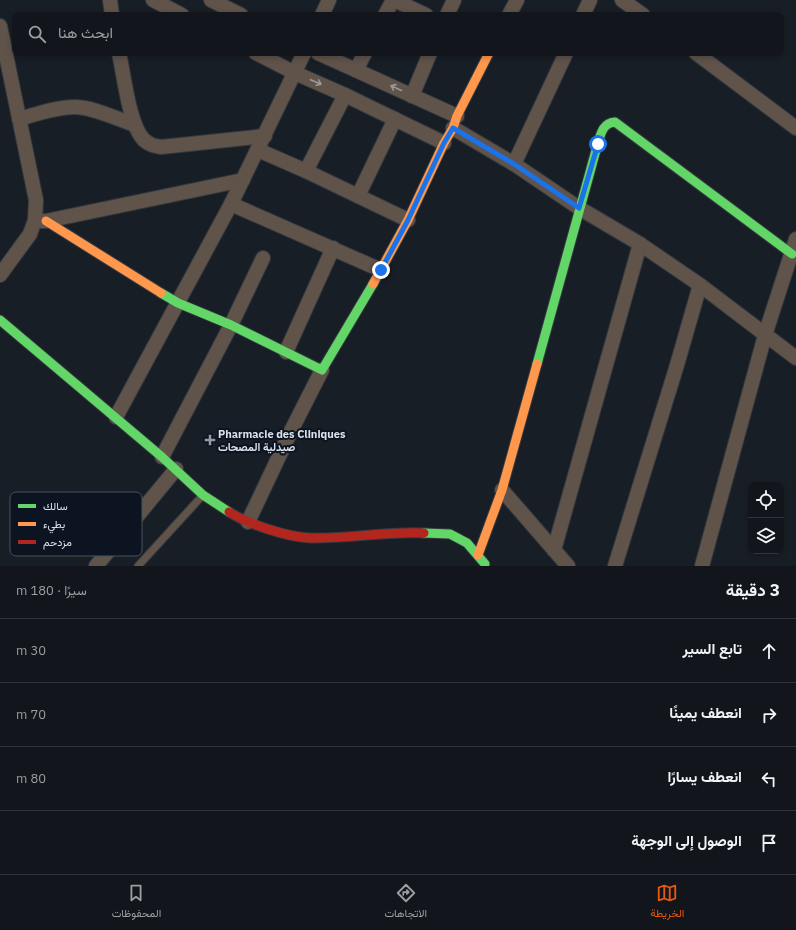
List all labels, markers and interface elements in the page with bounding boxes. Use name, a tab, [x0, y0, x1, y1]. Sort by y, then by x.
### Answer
search box	[12, 12, 784, 56]
icon: search	[26, 23, 48, 45]
text: ابحث هنا	[58, 23, 113, 42]
one-way arrow	[309, 79, 321, 87]
one-way arrow	[390, 84, 402, 91]
route start	[589, 135, 607, 153]
route end	[372, 261, 390, 279]
place label: Pharmacie des Cliniques صيدلية المصحات	[218, 427, 346, 454]
marker: Pharmacie des Cliniques صيدلية المصحات	[205, 435, 215, 445]
map controls	[748, 482, 784, 554]
button: locate	[748, 482, 784, 518]
legend	[10, 492, 142, 556]
text: سالك	[43, 499, 68, 513]
text: بطيء	[43, 517, 65, 534]
button: layers	[748, 518, 784, 554]
text: مزدحم	[43, 535, 72, 550]
text: 3 دقيقة	[726, 579, 780, 601]
text: سيرًا · 180 m	[16, 582, 87, 599]
text: تابع السير	[683, 639, 742, 658]
icon: ahead	[758, 640, 780, 662]
text: 30 m	[16, 642, 46, 659]
text: انعطف يمينًا	[669, 703, 742, 722]
icon: right	[758, 704, 780, 726]
text: 70 m	[16, 706, 46, 723]
text: انعطف يسارًا	[667, 767, 742, 786]
icon: left	[758, 768, 780, 790]
text: 80 m	[16, 770, 46, 787]
text: الوصول إلى الوجهة	[631, 831, 742, 850]
icon: arrive	[758, 832, 780, 854]
tab: المحفوظات	[112, 882, 161, 923]
tab: الاتجاهات	[384, 882, 427, 923]
tab: الخريطة	[650, 882, 684, 923]

